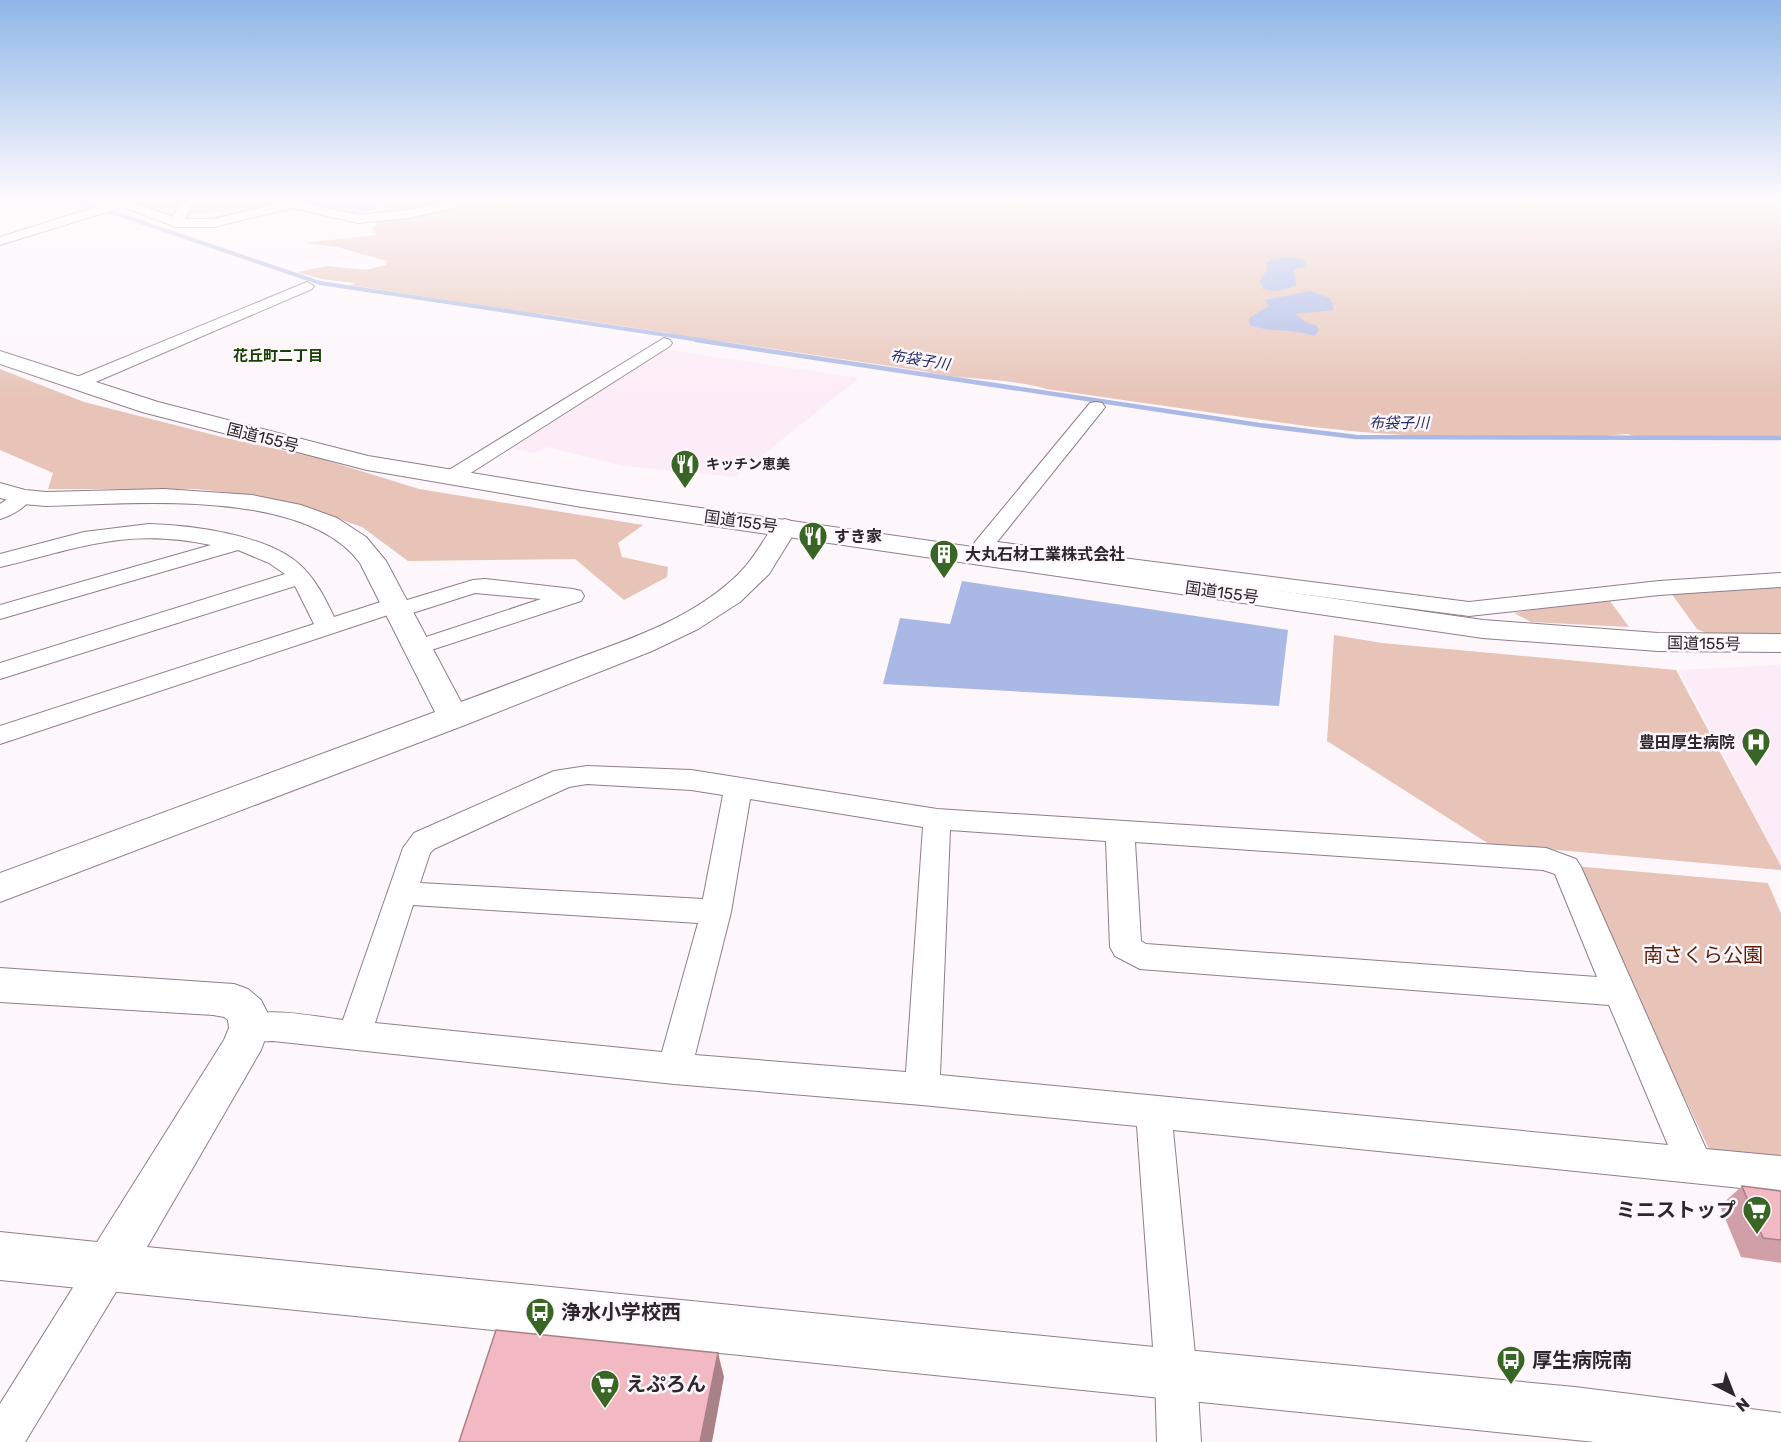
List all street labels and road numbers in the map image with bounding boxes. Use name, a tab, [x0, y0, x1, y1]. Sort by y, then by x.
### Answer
street label: 国道155号	[225, 419, 301, 456]
street label: 国道155号	[703, 507, 779, 536]
street label: 国道155号	[1184, 578, 1260, 607]
street label: 国道155号	[1667, 633, 1741, 654]

